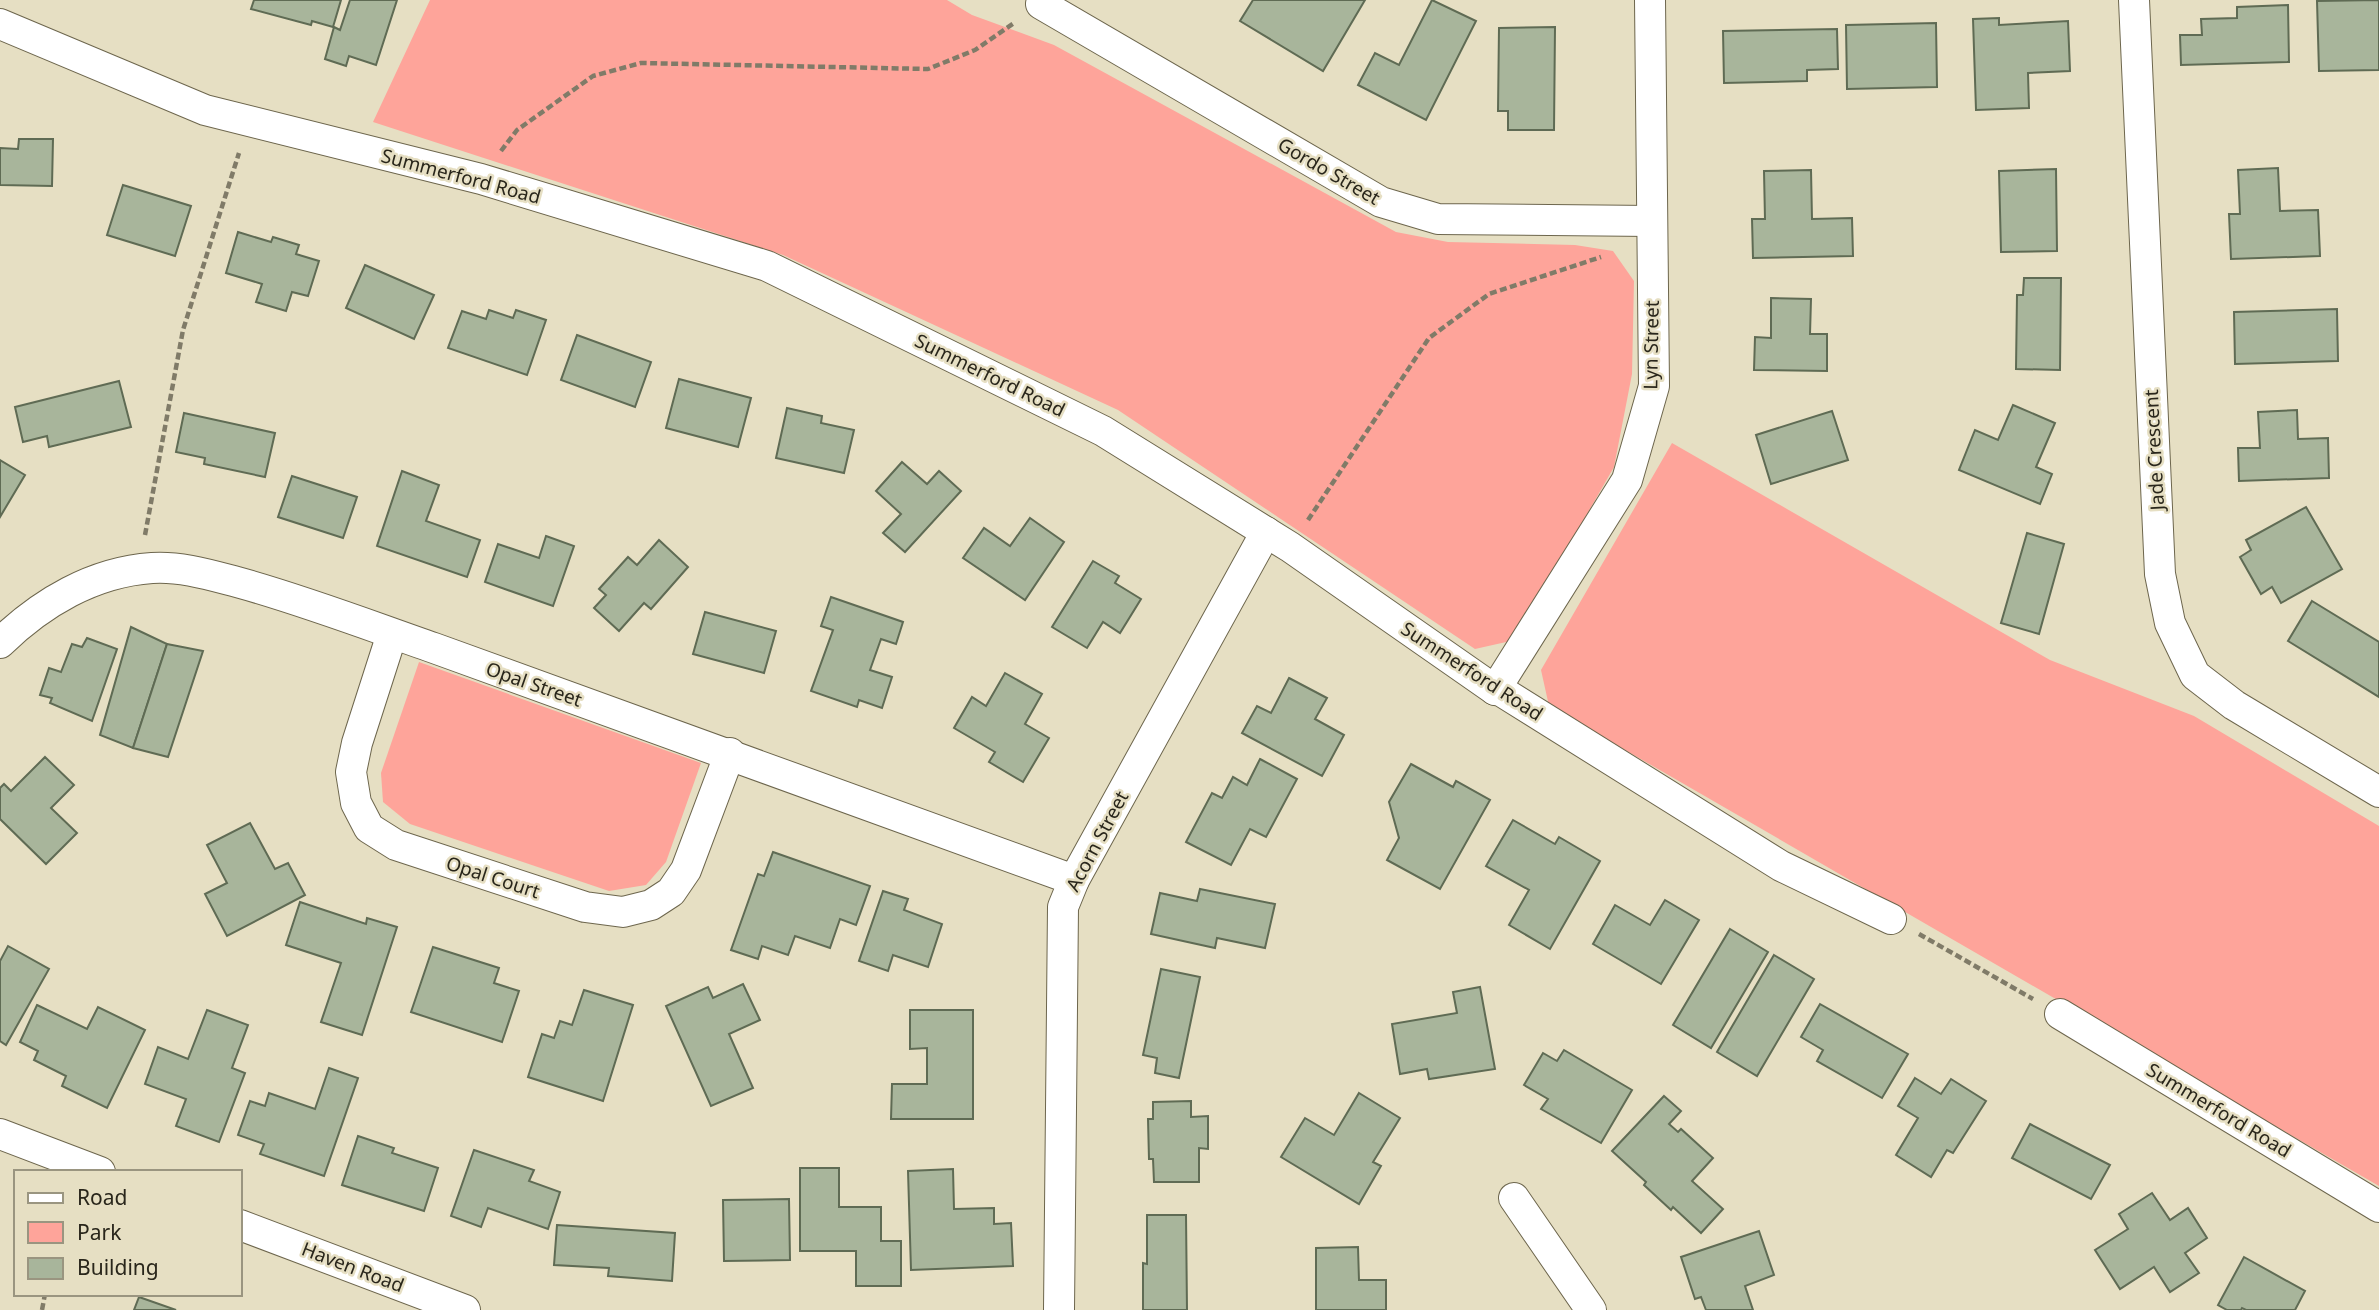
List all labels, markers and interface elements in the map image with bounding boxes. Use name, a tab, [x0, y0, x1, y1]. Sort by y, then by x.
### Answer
street label: Gordo Street	[1273, 131, 1385, 211]
street label: Summerford Road	[378, 142, 544, 210]
street label: Lyn Street	[1637, 300, 1665, 390]
street label: Summerford Road	[911, 327, 1069, 423]
street label: Jade Crescent	[2138, 389, 2170, 513]
street label: Summerford Road	[1396, 615, 1548, 727]
street label: Opal Street	[482, 655, 586, 713]
street label: Acorn Street	[1060, 786, 1134, 896]
street label: Opal Court	[443, 850, 543, 904]
street label: Summerford Road	[2142, 1057, 2296, 1163]
legend	[14, 1170, 242, 1296]
text: Road	[77, 1183, 127, 1211]
text: Park	[77, 1218, 122, 1246]
street label: Haven Road	[298, 1236, 408, 1298]
text: Building	[77, 1253, 159, 1281]

